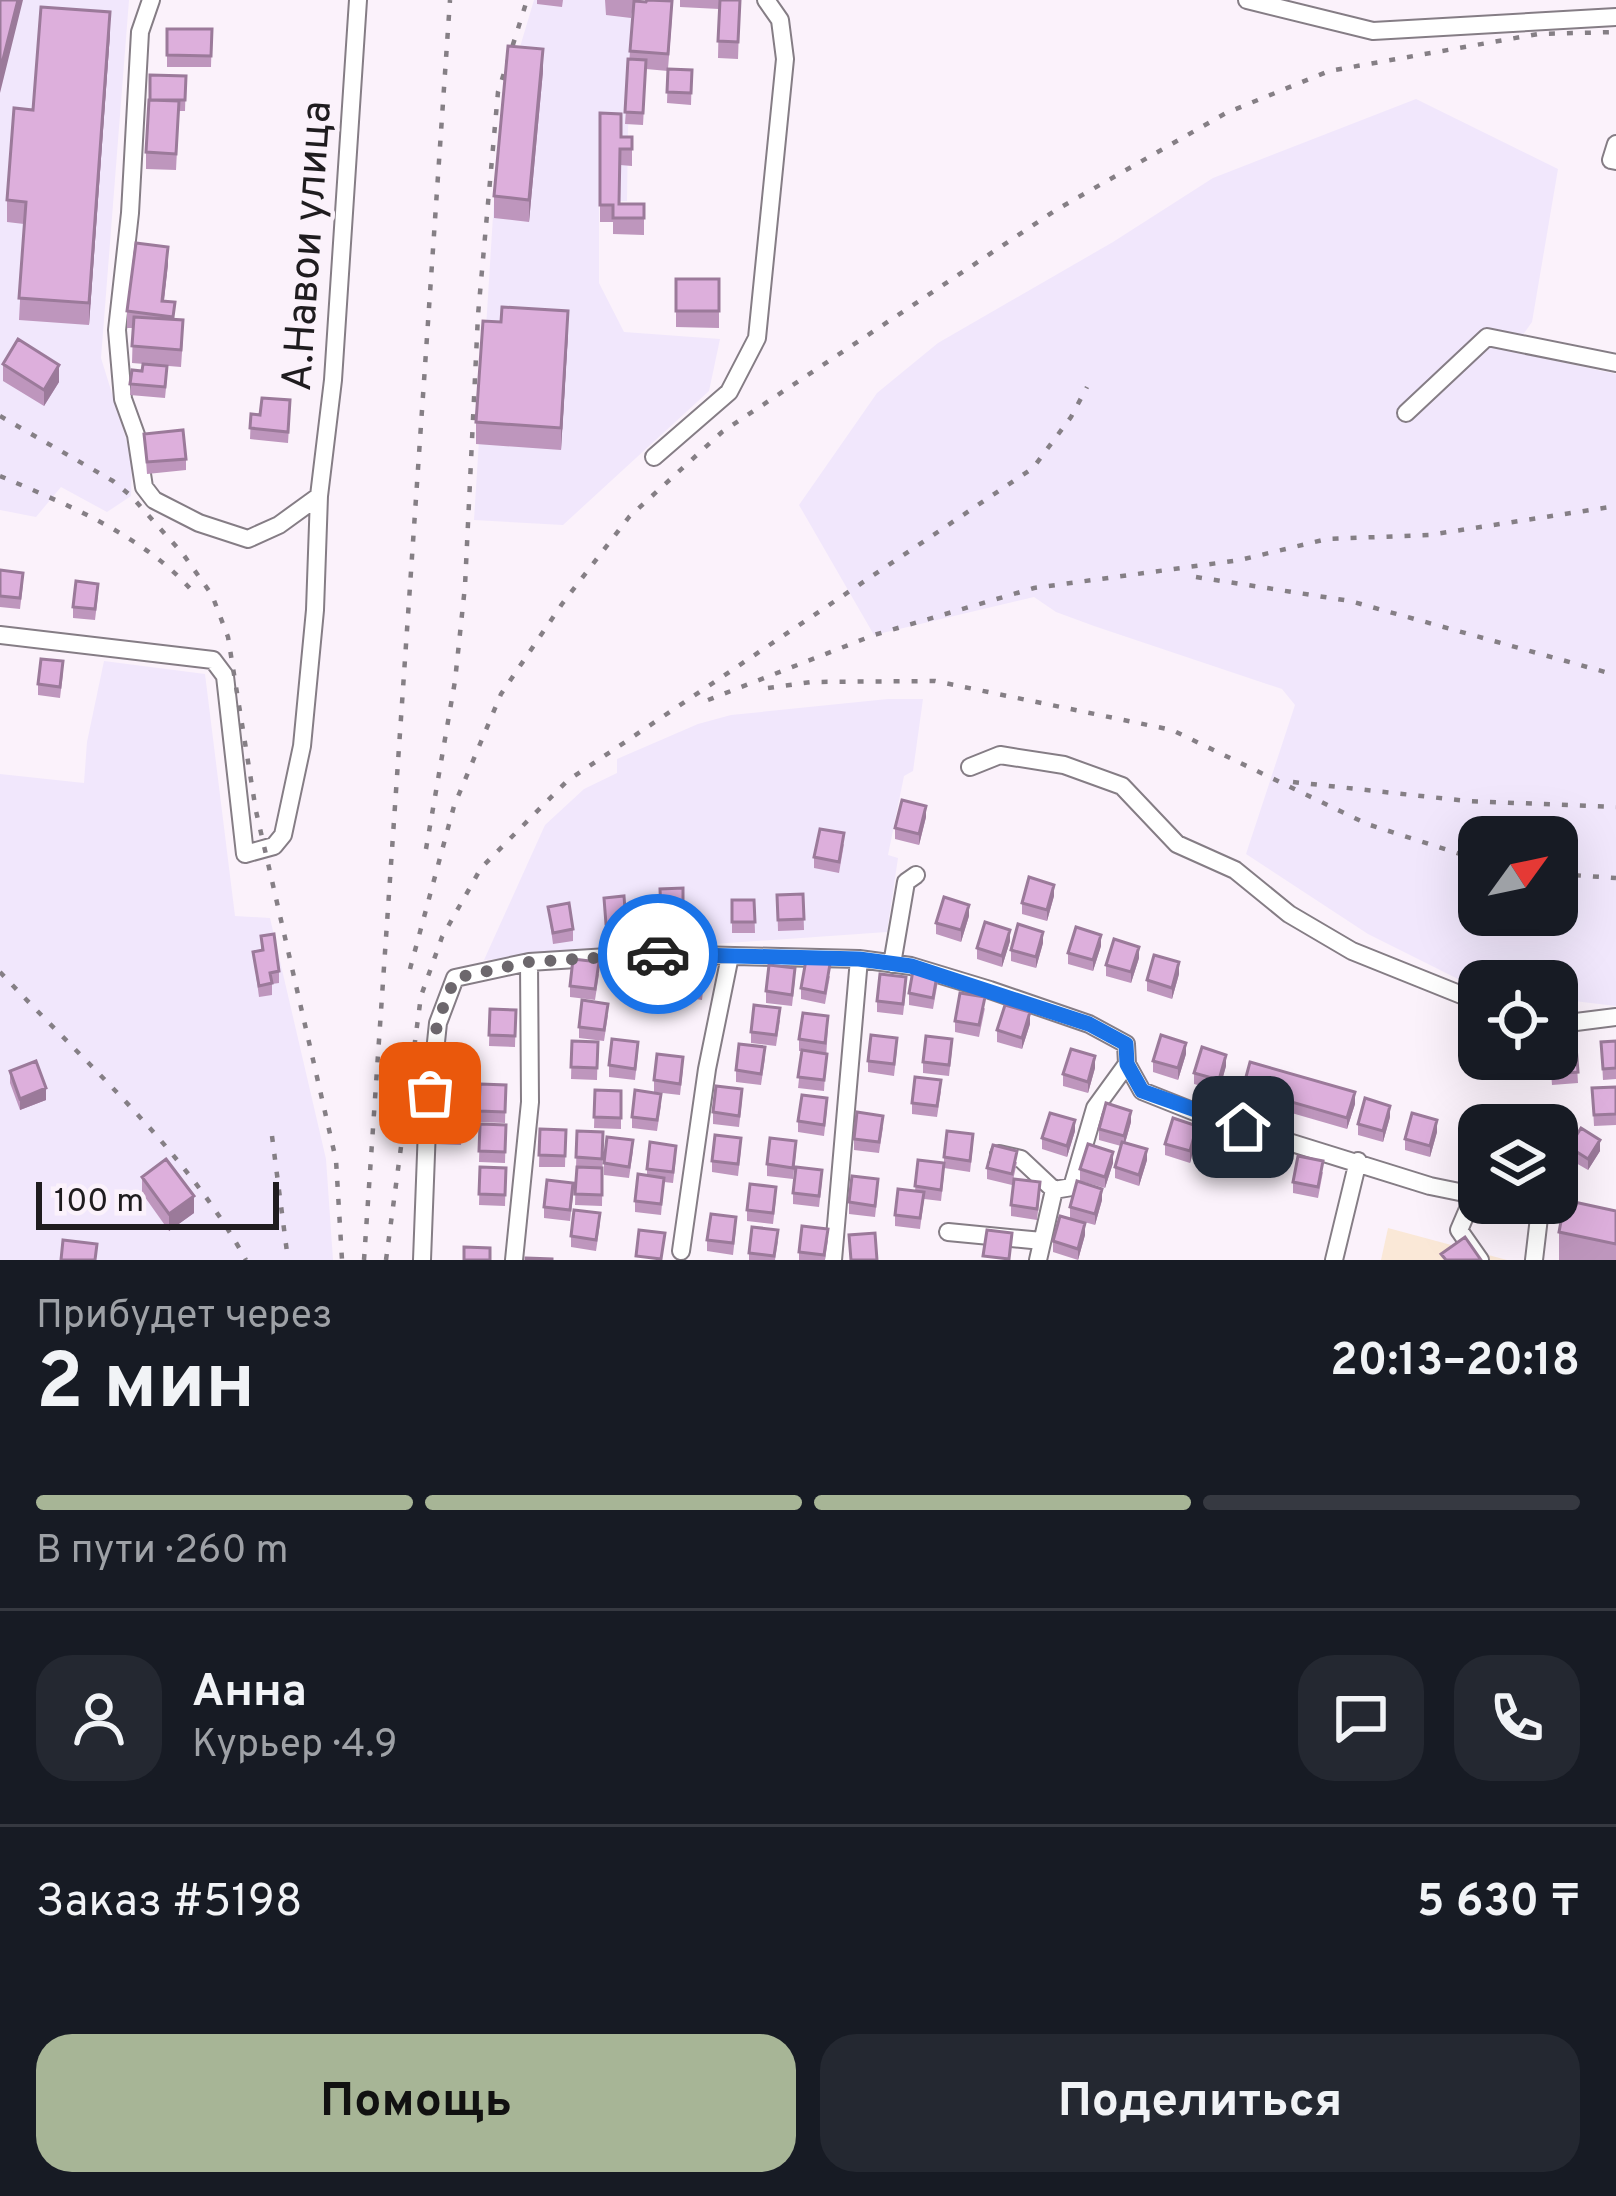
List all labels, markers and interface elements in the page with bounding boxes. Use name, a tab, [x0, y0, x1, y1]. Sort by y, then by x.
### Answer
street label: А.Навои улица	[273, 99, 346, 393]
north arrow	[1458, 816, 1578, 936]
map controls	[1458, 816, 1578, 1224]
courier	[598, 894, 718, 1014]
icon: car	[625, 921, 691, 987]
button: locate	[1458, 960, 1578, 1080]
pin	[379, 1042, 481, 1144]
icon: bag	[397, 1060, 463, 1126]
pin	[1192, 1076, 1294, 1178]
icon: home	[1210, 1094, 1276, 1160]
button: layers	[1458, 1104, 1578, 1224]
scale bar	[36, 1176, 279, 1229]
text: 100 m	[54, 1182, 144, 1224]
text: Прибудет через	[36, 1293, 333, 1342]
text: 20:13–20:18	[1330, 1334, 1580, 1391]
text: 2 мин	[36, 1337, 255, 1436]
text: В пути · 260 m	[36, 1528, 289, 1577]
button: person	[36, 1655, 162, 1781]
button: chat	[1298, 1655, 1424, 1781]
button: phone	[1454, 1655, 1580, 1781]
text: Анна	[192, 1665, 307, 1722]
text: Курьер · 4.9	[192, 1722, 398, 1771]
text: Заказ #5198	[36, 1875, 302, 1932]
text: 5 630 ₸	[1417, 1875, 1580, 1932]
button: Помощь	[36, 2034, 796, 2172]
button: Поделиться	[820, 2034, 1580, 2172]

